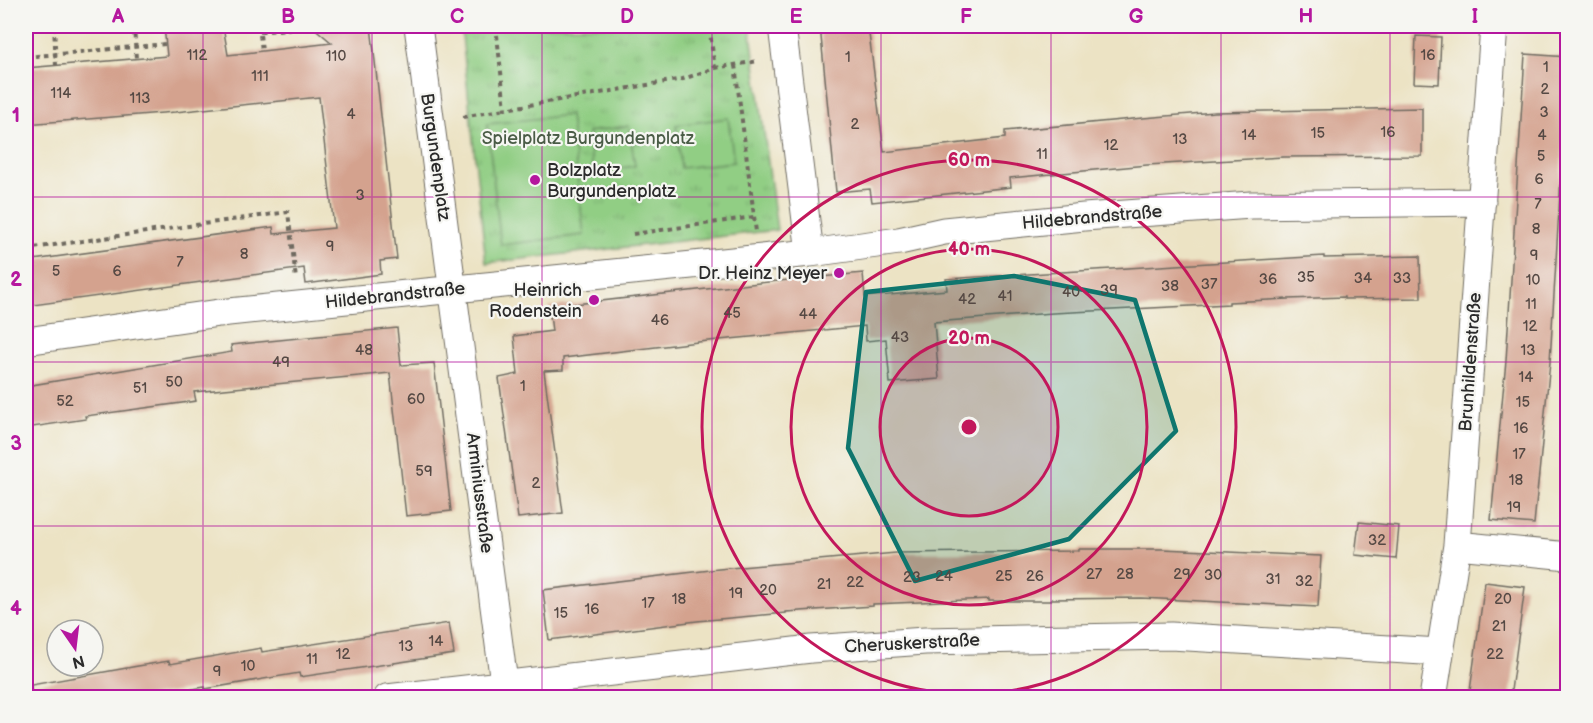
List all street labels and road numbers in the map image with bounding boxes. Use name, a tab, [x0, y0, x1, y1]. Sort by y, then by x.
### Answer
street label: Burgundenplatz	[416, 92, 455, 223]
street label: Hildebrandstraße	[1021, 201, 1163, 234]
street label: Hildebrandstraße	[324, 278, 466, 313]
street label: Brunhildenstraße	[1455, 291, 1486, 432]
street label: Arminiusstraße	[462, 432, 497, 555]
street label: Cheruskerstraße	[844, 629, 981, 658]

